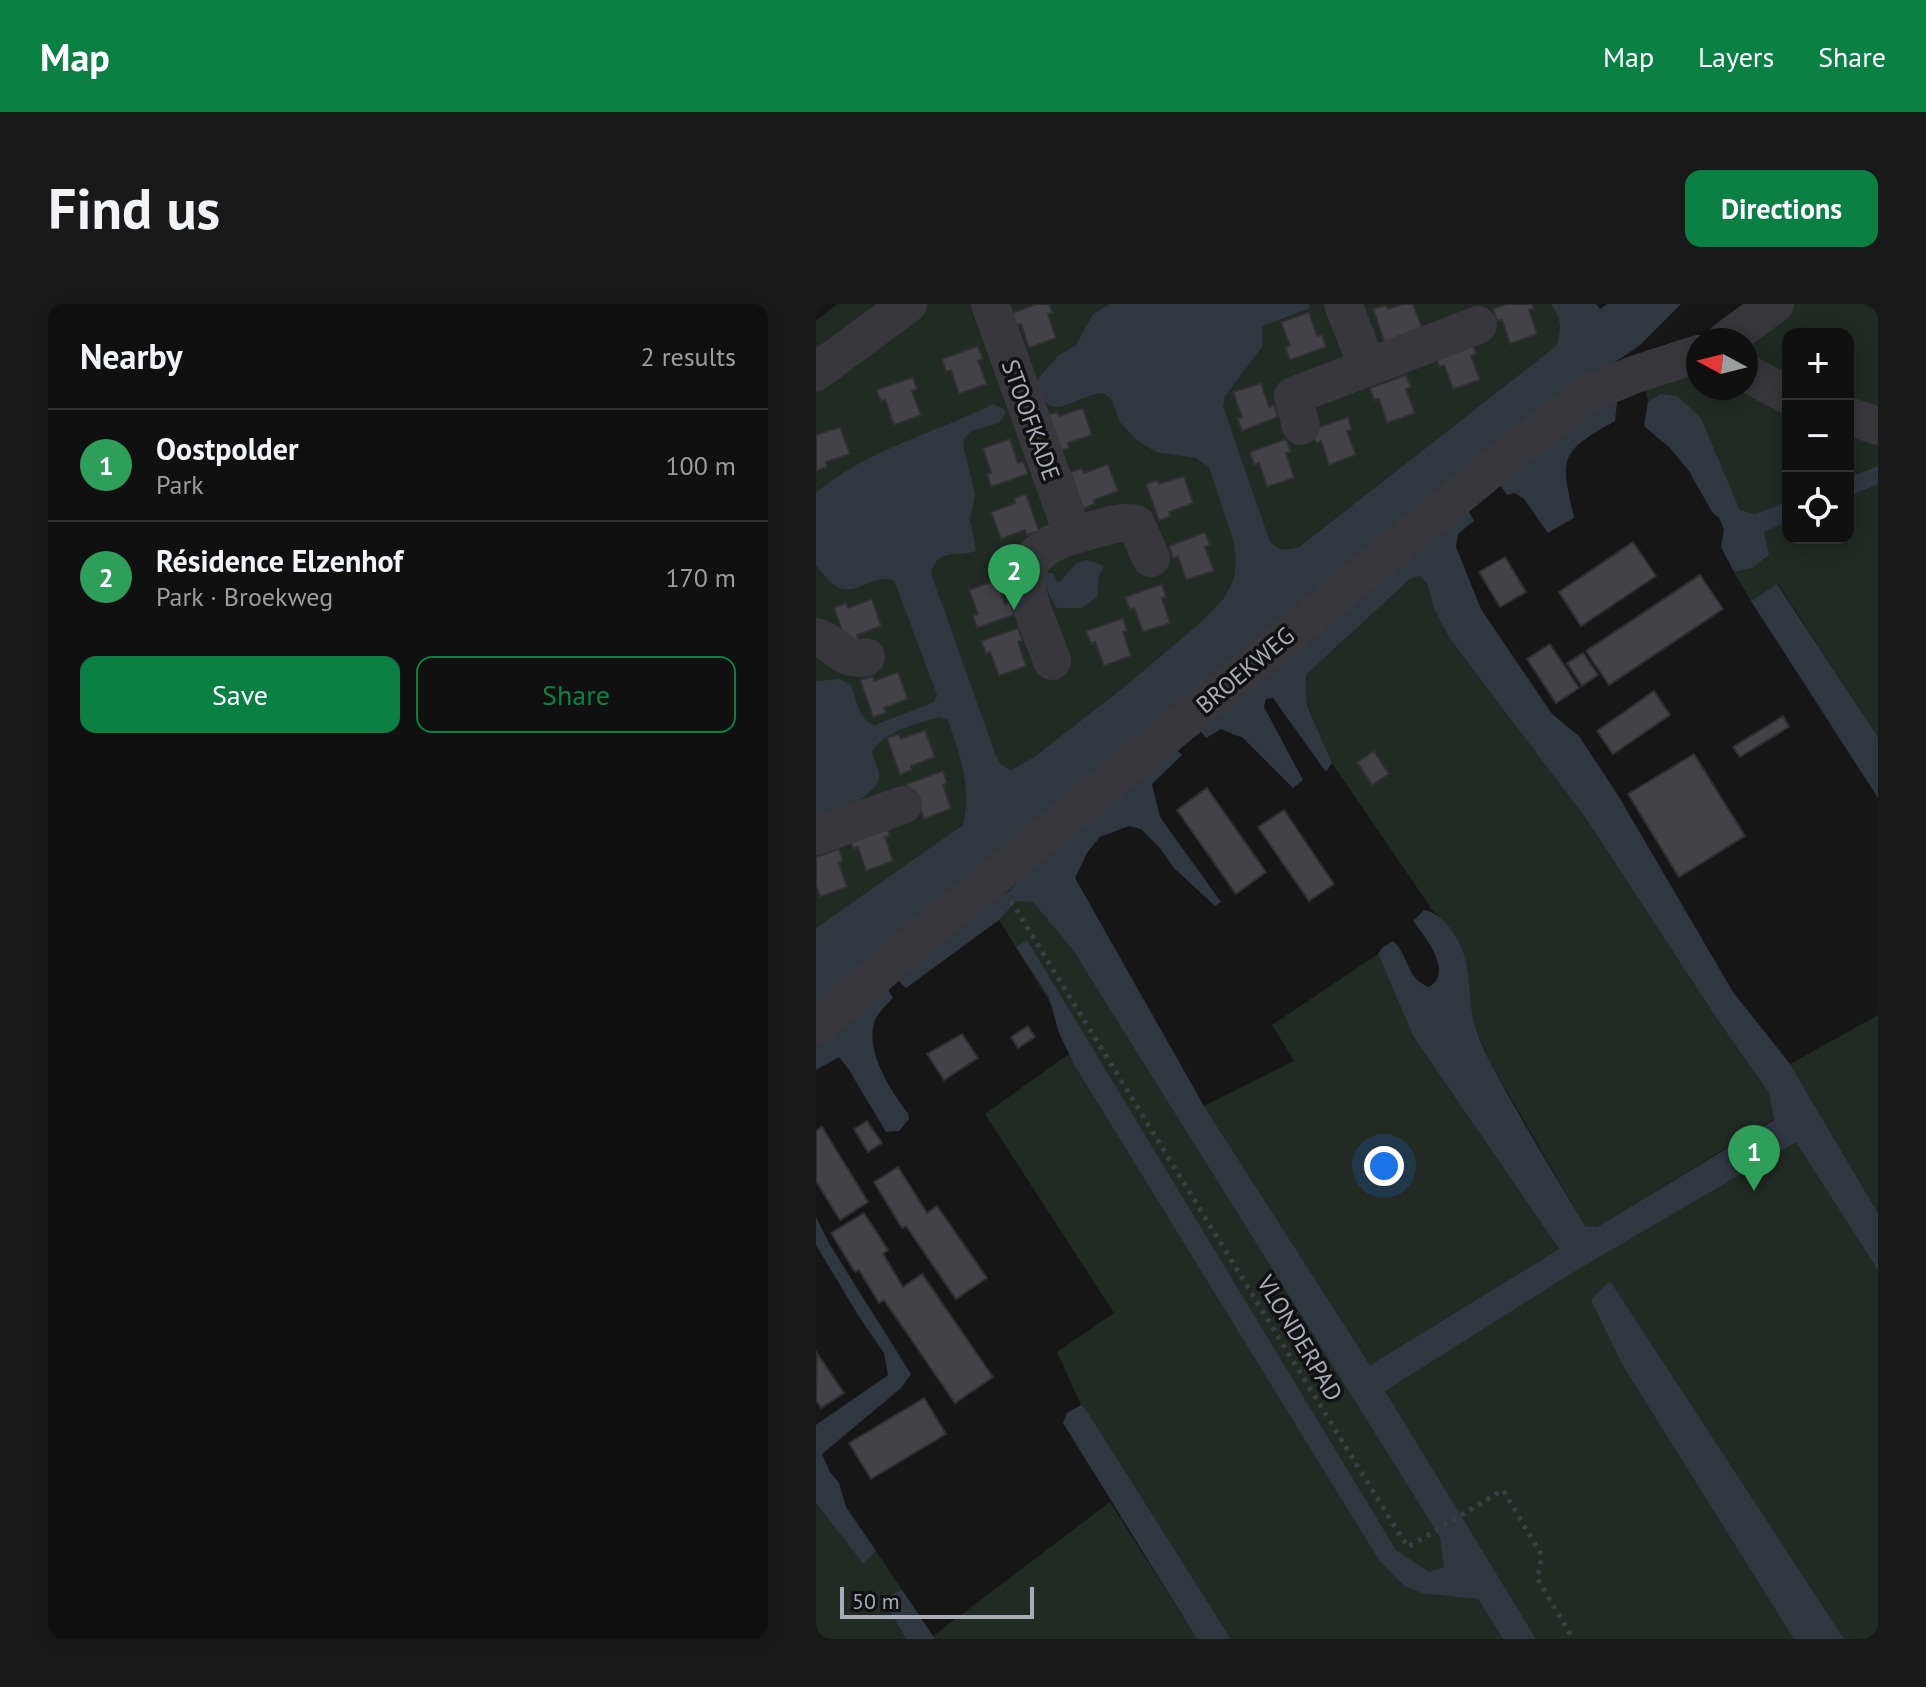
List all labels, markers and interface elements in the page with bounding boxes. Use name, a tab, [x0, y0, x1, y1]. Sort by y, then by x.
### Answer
text: Map	[40, 32, 110, 81]
text: Map	[1603, 38, 1654, 75]
text: Layers	[1698, 38, 1774, 75]
text: Share	[1818, 38, 1886, 75]
button: Directions	[1685, 170, 1878, 247]
text: Find us	[48, 172, 220, 244]
north arrow	[1686, 328, 1758, 400]
map controls	[1782, 328, 1854, 544]
button: +	[1782, 328, 1854, 400]
text: Nearby	[80, 334, 182, 378]
text: 2 results	[641, 340, 736, 373]
street label: STOOFKADE	[995, 355, 1067, 485]
button: −	[1782, 400, 1854, 472]
text: Oostpolder	[156, 429, 298, 468]
text: 1	[99, 449, 113, 482]
text: 100 m	[665, 449, 736, 482]
text: Park	[156, 468, 204, 501]
button: locate	[1782, 472, 1854, 544]
text: Résidence Elzenhof	[156, 541, 403, 580]
pin: 2	[988, 544, 1040, 610]
text: 2	[99, 561, 113, 594]
text: 170 m	[665, 561, 736, 594]
text: Park · Broekweg	[156, 580, 333, 613]
street label: BROEKWEG	[1190, 620, 1300, 720]
button: Save	[80, 656, 400, 733]
button: Share	[416, 656, 736, 733]
pin: 1	[1728, 1125, 1780, 1191]
your location	[1364, 1146, 1404, 1186]
street label: VLONDERPAD	[1250, 1269, 1350, 1407]
scale bar	[840, 1583, 1034, 1619]
text: 50 m	[852, 1587, 900, 1615]

